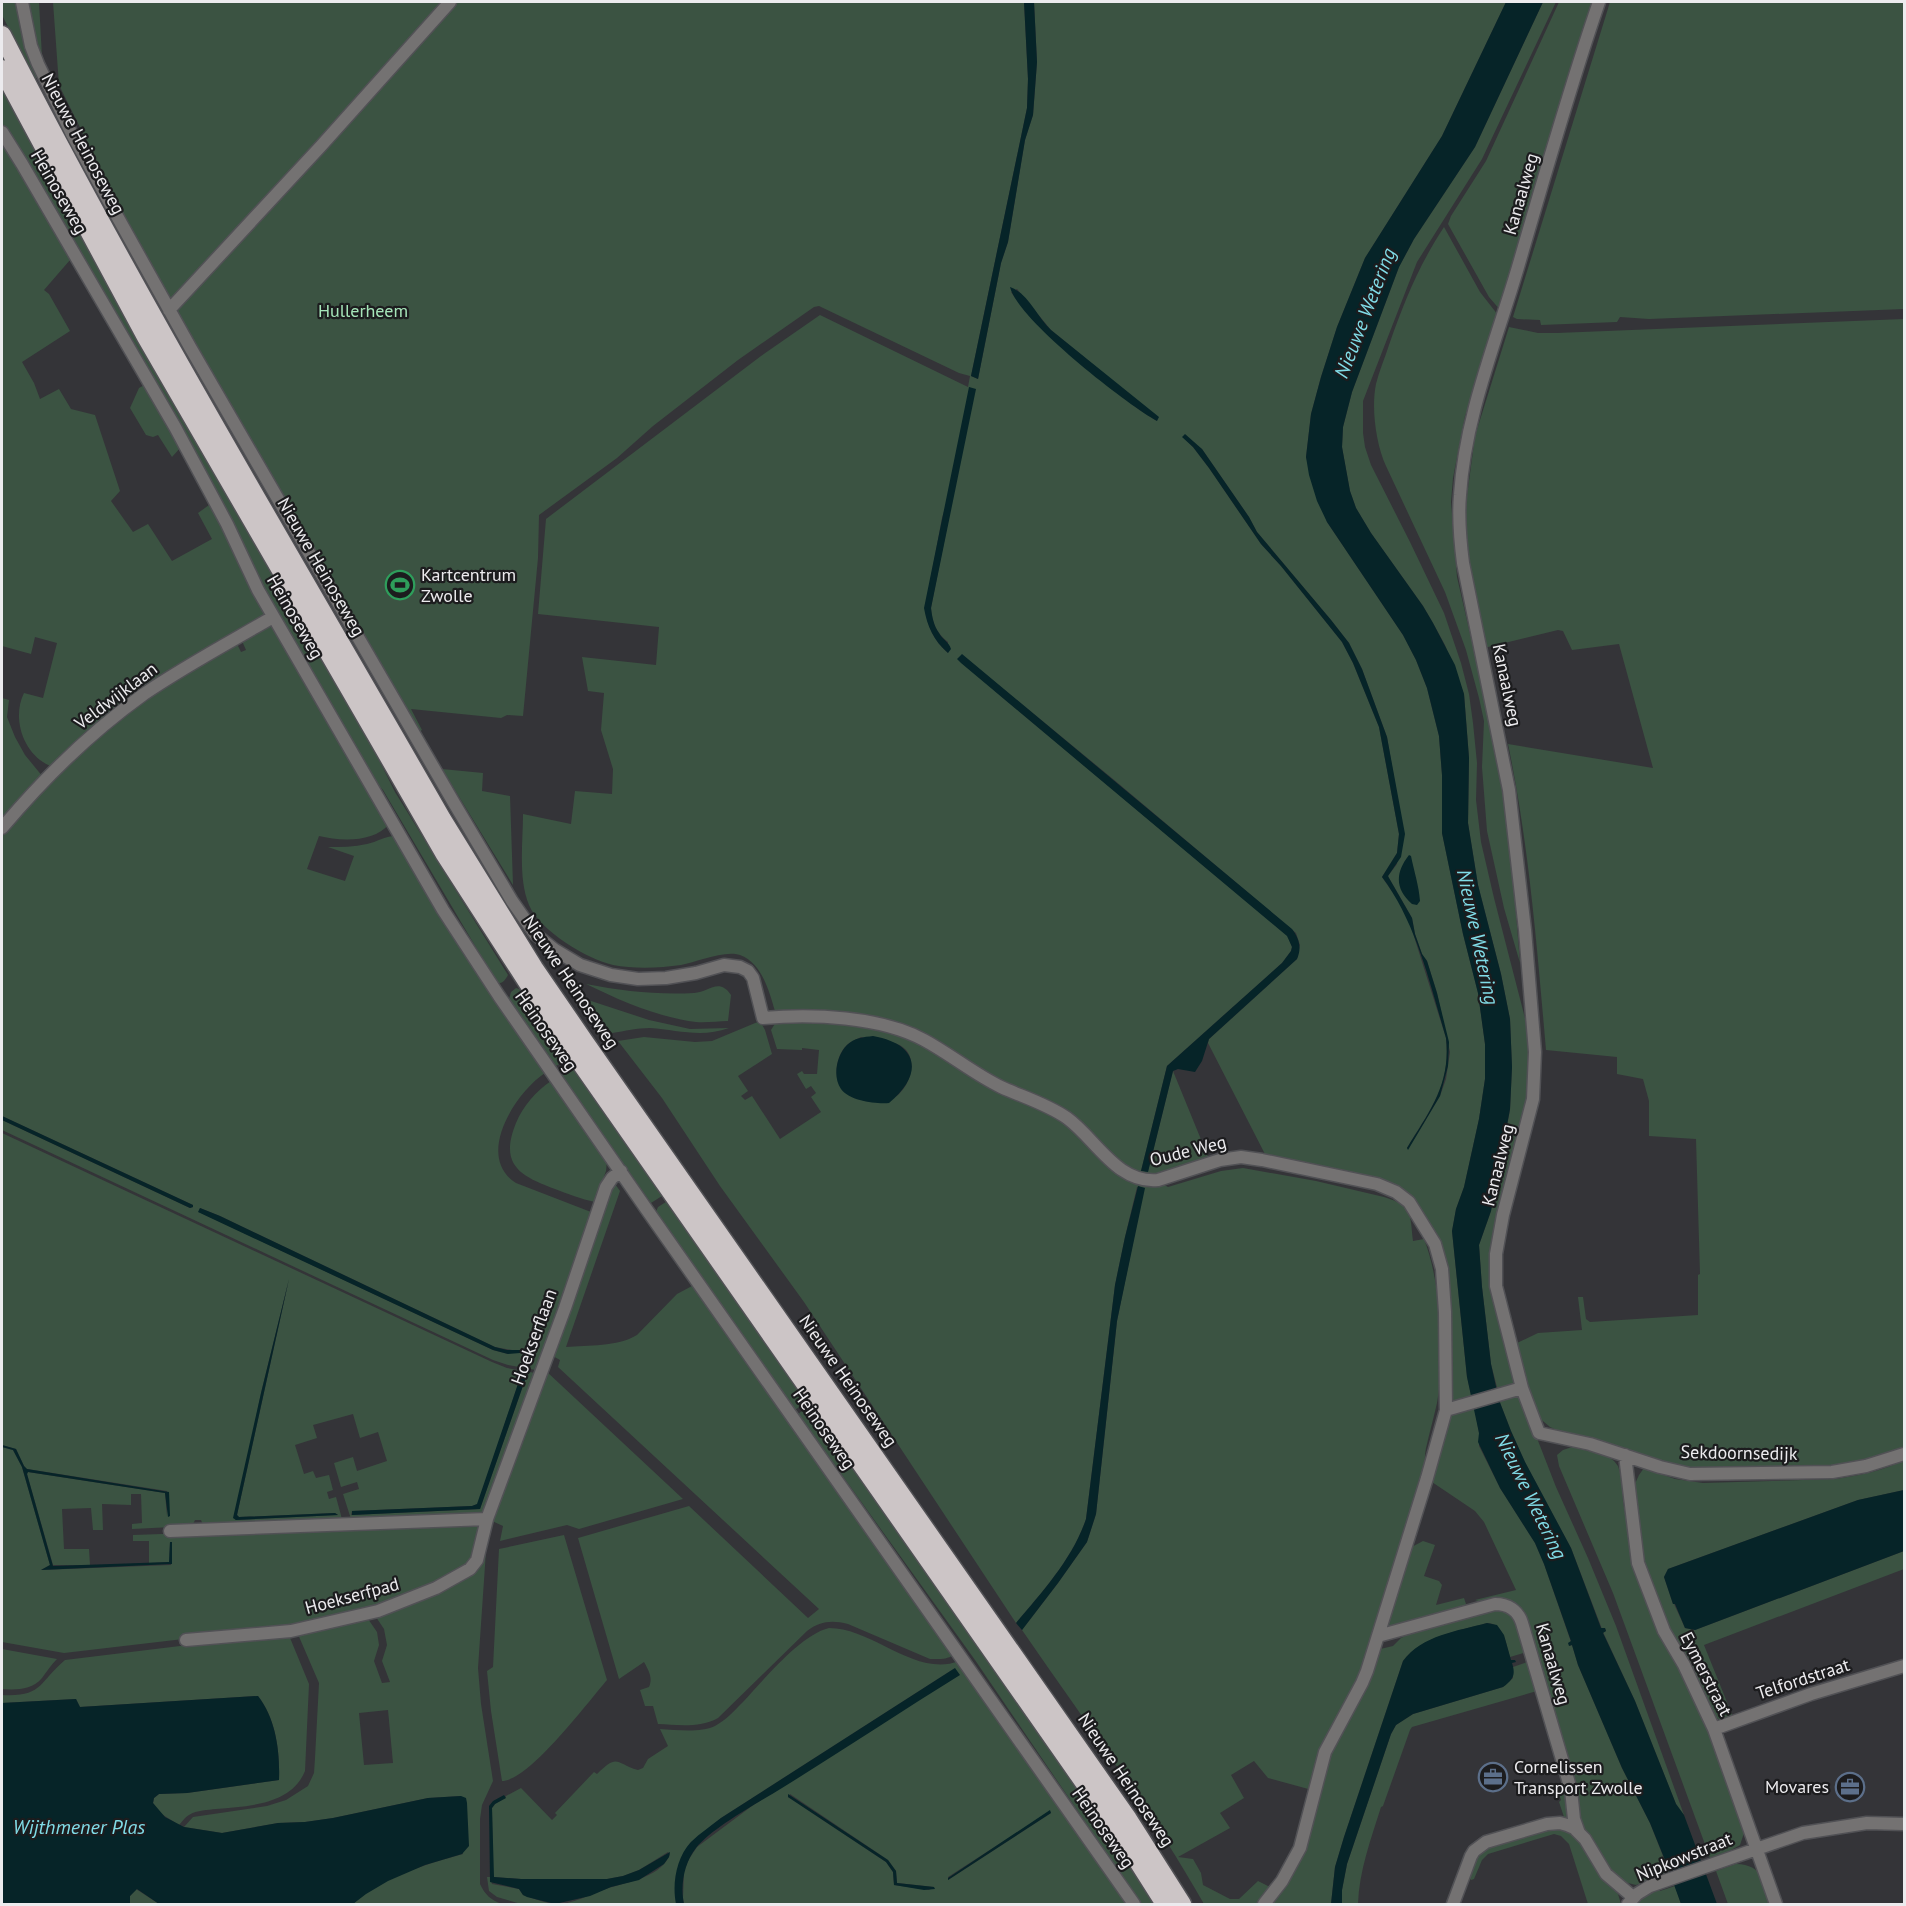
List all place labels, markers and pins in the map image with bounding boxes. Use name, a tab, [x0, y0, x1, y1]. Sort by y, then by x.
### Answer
place label: Kartcentrum Zwolle	[421, 563, 516, 607]
sports icon: Kartcentrum Zwolle	[384, 569, 416, 601]
place label: Cornelissen Transport Zwolle	[1514, 1755, 1643, 1799]
office icon: Cornelissen Transport Zwolle	[1477, 1761, 1509, 1793]
office icon: Movares	[1834, 1771, 1866, 1803]
place label: Movares	[1765, 1775, 1829, 1798]

